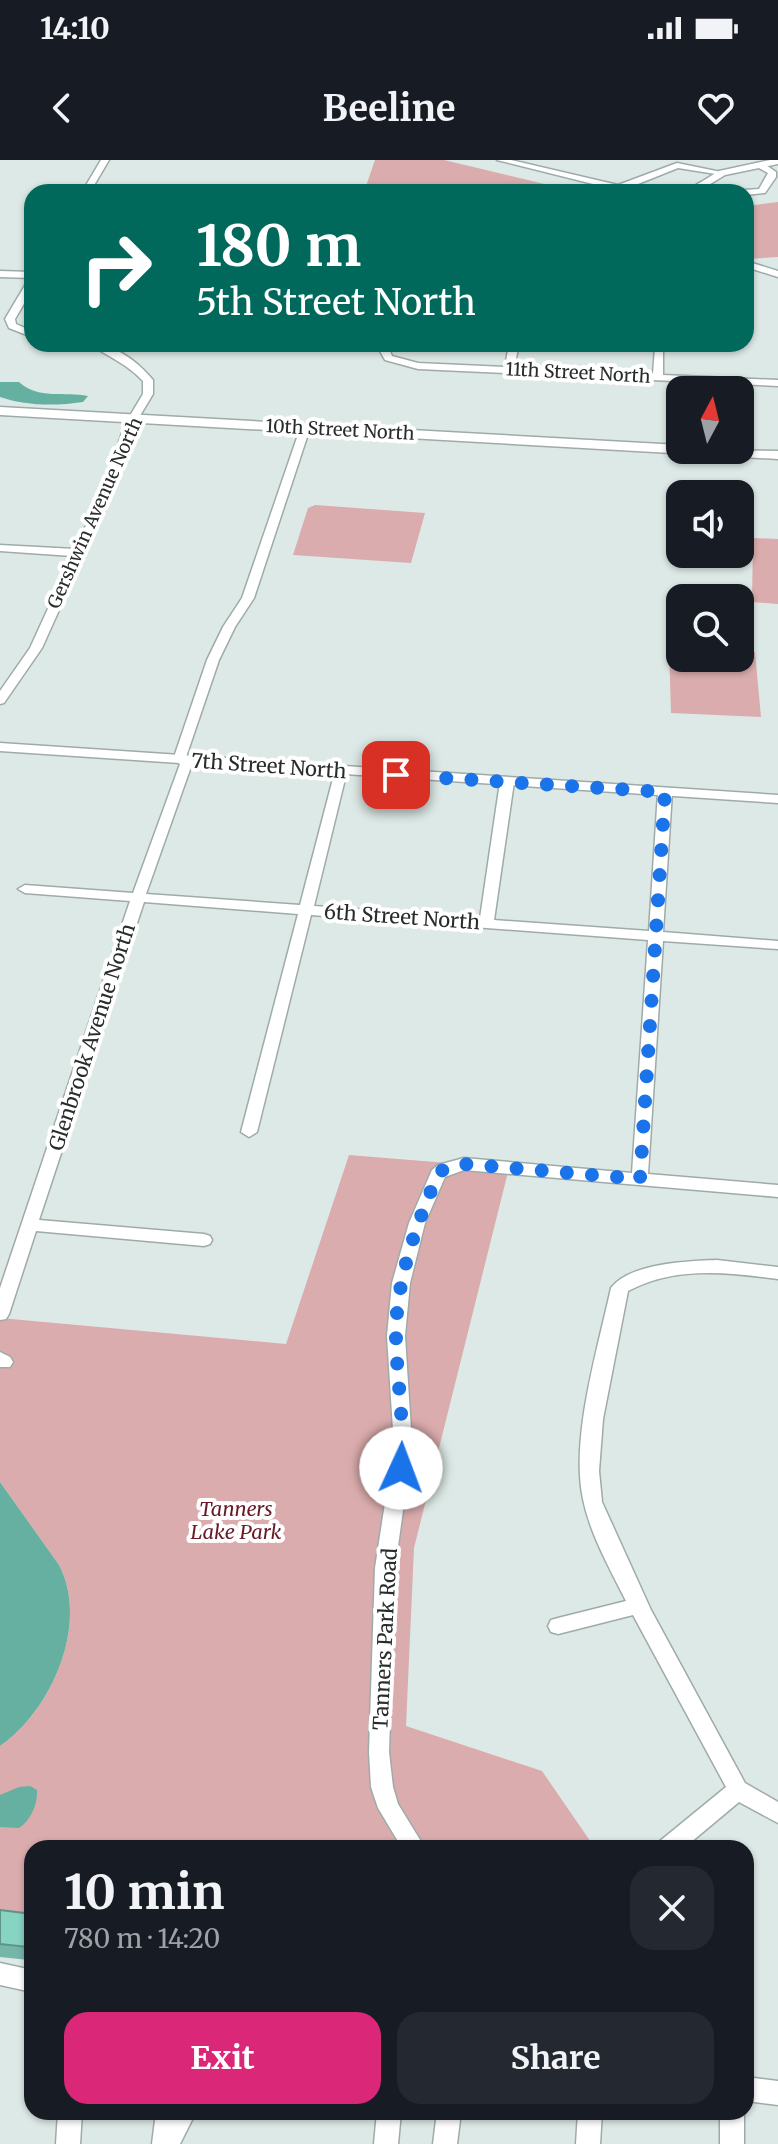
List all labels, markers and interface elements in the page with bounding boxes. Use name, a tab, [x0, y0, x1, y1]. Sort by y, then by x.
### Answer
text: 14:10	[40, 9, 110, 47]
icon: back	[40, 86, 84, 130]
text: Beeline	[322, 86, 456, 131]
icon: heart	[694, 86, 738, 130]
text: 180 m	[196, 211, 361, 281]
icon: right	[64, 216, 168, 320]
text: 5th Street North	[196, 280, 476, 325]
street label: 11th Street North	[505, 357, 651, 388]
north arrow	[666, 376, 754, 464]
map controls	[666, 376, 754, 672]
street label: Gershwin Avenue North	[42, 414, 147, 612]
street label: 10th Street North	[265, 414, 415, 445]
button: sound	[666, 480, 754, 568]
button: search	[666, 584, 754, 672]
pin	[362, 741, 430, 809]
street label: 7th Street North	[191, 748, 347, 783]
icon: arrive	[374, 753, 418, 797]
street label: 6th Street North	[323, 899, 481, 934]
street label: Glenbrook Avenue North	[43, 920, 140, 1154]
position arrow	[359, 1426, 443, 1510]
park label: Tanners Lake Park	[191, 1496, 281, 1544]
street label: Tanners Park Road	[367, 1547, 402, 1731]
text: 10 min	[64, 1862, 225, 1922]
button: close	[630, 1866, 714, 1950]
text: 780 m · 14:20	[64, 1922, 220, 1955]
button: Exit	[64, 2012, 381, 2104]
button: Share	[397, 2012, 714, 2104]

